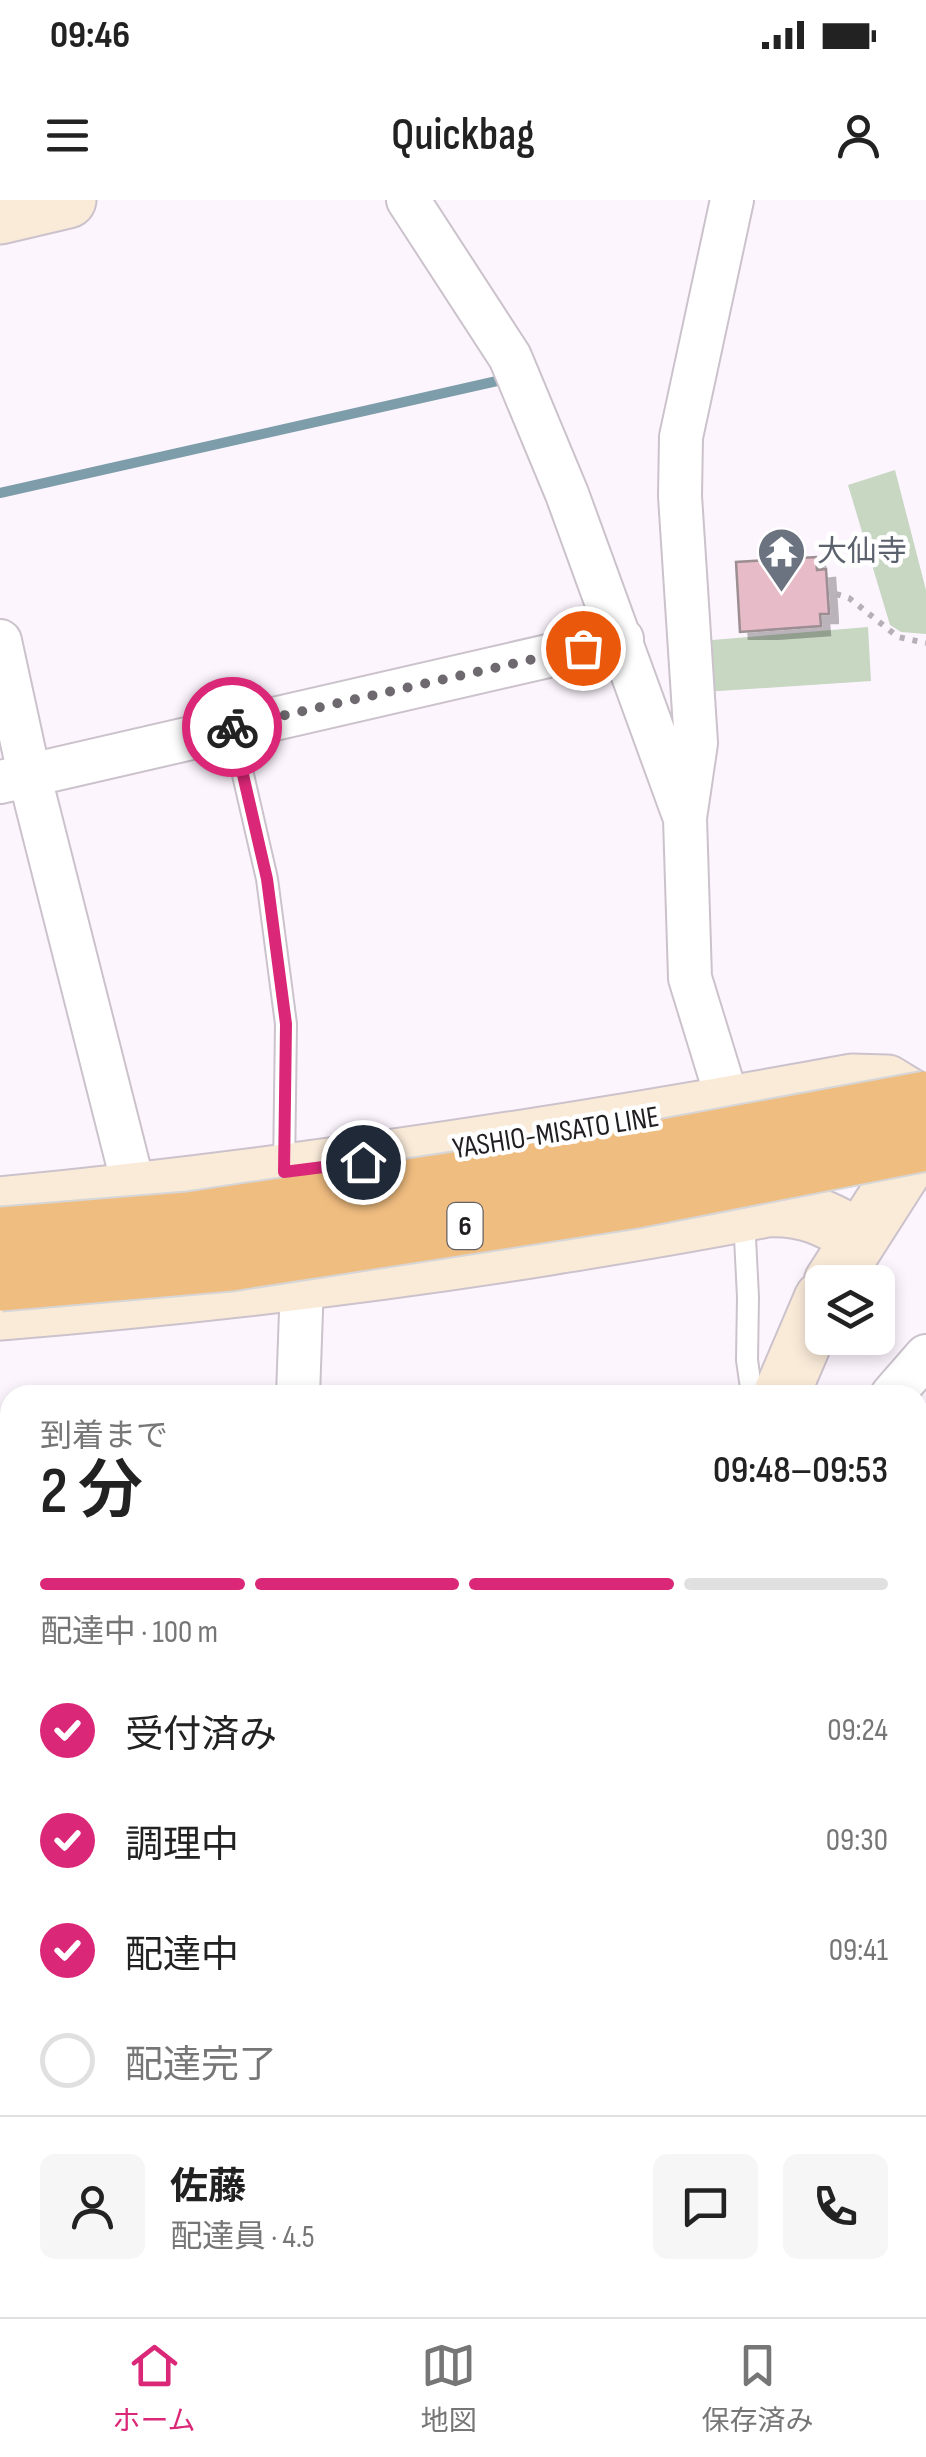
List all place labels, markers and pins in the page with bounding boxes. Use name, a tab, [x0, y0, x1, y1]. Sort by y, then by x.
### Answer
temple icon: 大仙寺	[756, 526, 808, 594]
place label: 大仙寺	[817, 534, 907, 570]
pin	[541, 606, 626, 691]
pin	[321, 1120, 406, 1205]

